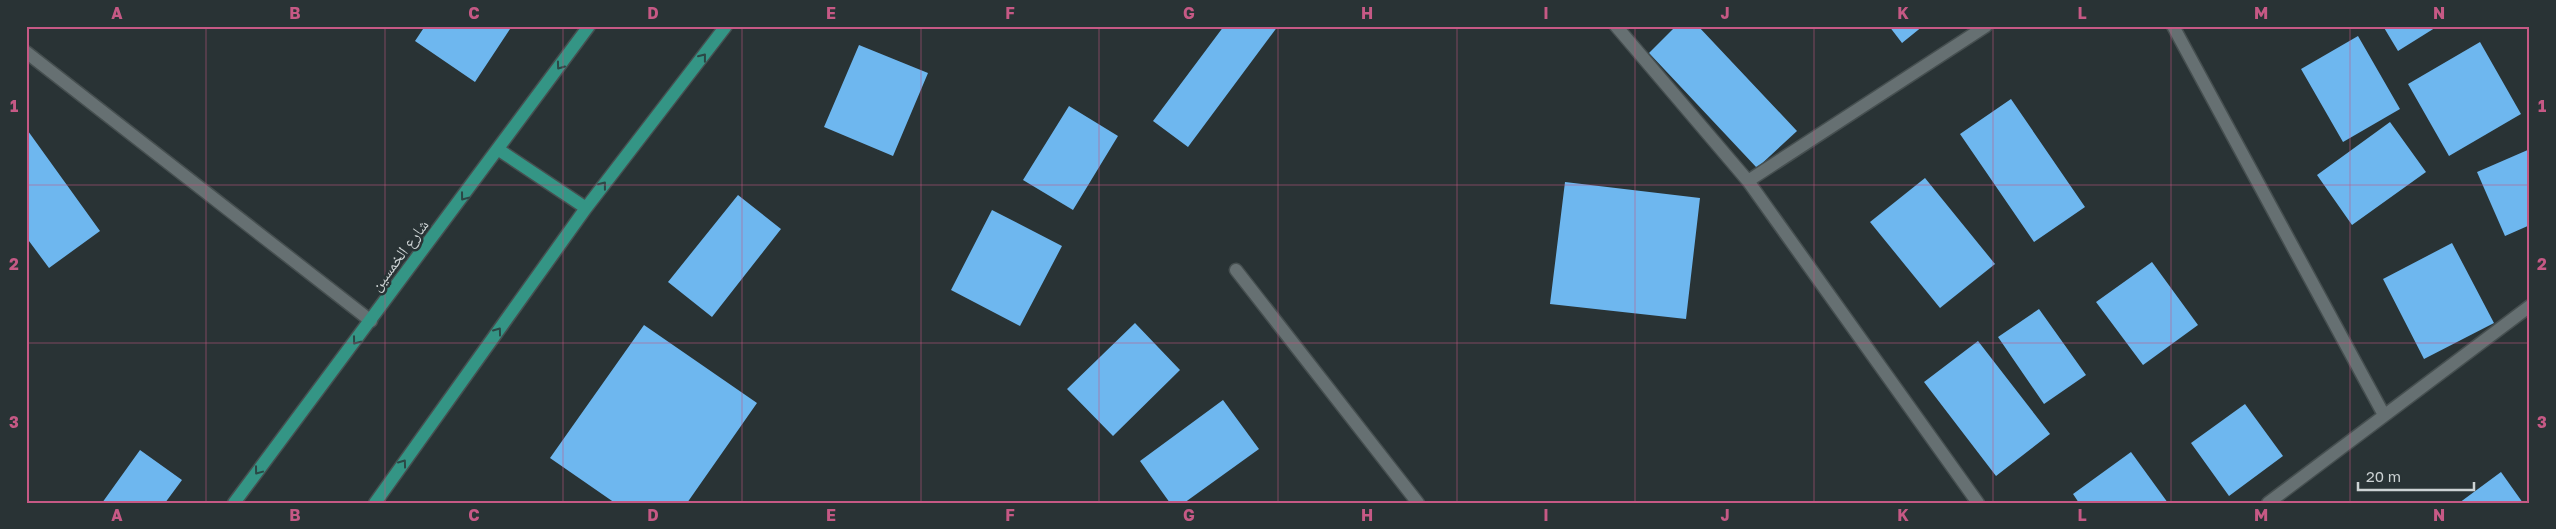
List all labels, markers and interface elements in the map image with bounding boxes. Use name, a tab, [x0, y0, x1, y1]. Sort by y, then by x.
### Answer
text: A	[111, 3, 123, 23]
text: B	[289, 3, 301, 23]
text: C	[468, 3, 480, 23]
text: D	[647, 3, 659, 23]
text: E	[826, 3, 836, 23]
text: F	[1005, 3, 1015, 23]
text: G	[1183, 3, 1195, 23]
text: H	[1361, 3, 1373, 23]
text: I	[1543, 3, 1549, 23]
text: J	[1720, 3, 1730, 23]
text: K	[1897, 3, 1909, 23]
text: L	[2077, 3, 2087, 23]
text: M	[2254, 3, 2268, 23]
text: N	[2433, 3, 2445, 23]
one-way arrow	[697, 53, 706, 63]
one-way arrow	[557, 60, 566, 70]
text: 1	[10, 96, 18, 116]
text: 1	[2538, 96, 2546, 116]
one-way arrow	[598, 182, 606, 191]
one-way arrow	[461, 191, 469, 200]
street label: شارع الخمسين	[366, 215, 433, 295]
text: 2	[9, 254, 19, 274]
text: 2	[2537, 254, 2547, 274]
one-way arrow	[492, 327, 501, 337]
one-way arrow	[353, 335, 361, 344]
text: 3	[9, 412, 19, 432]
text: 3	[2537, 412, 2547, 432]
one-way arrow	[397, 459, 406, 469]
scale bar	[2358, 459, 2475, 491]
one-way arrow	[256, 465, 264, 474]
text: 20 m	[2366, 467, 2401, 485]
text: A	[111, 505, 123, 525]
text: B	[289, 505, 301, 525]
text: C	[468, 505, 480, 525]
text: D	[647, 505, 659, 525]
text: E	[826, 505, 836, 525]
text: F	[1005, 505, 1015, 525]
text: G	[1183, 505, 1195, 525]
text: H	[1361, 505, 1373, 525]
text: I	[1543, 505, 1549, 525]
text: J	[1720, 505, 1730, 525]
text: K	[1897, 505, 1909, 525]
text: L	[2077, 505, 2087, 525]
text: M	[2254, 505, 2268, 525]
text: N	[2433, 505, 2445, 525]

